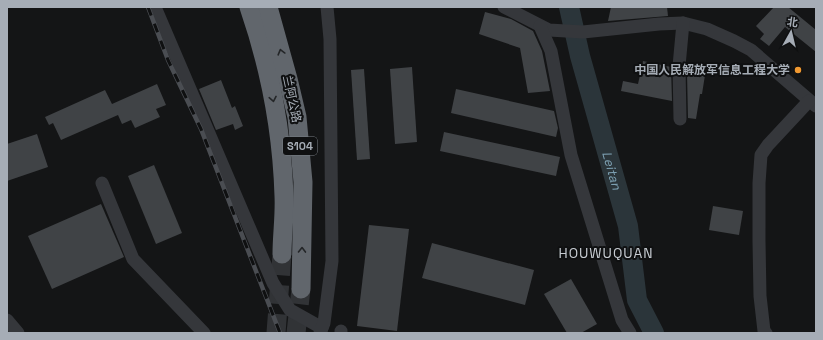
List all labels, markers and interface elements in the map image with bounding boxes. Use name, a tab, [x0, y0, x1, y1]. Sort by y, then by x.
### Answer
north arrow	[771, 12, 811, 52]
text: 北	[786, 14, 799, 30]
one-way arrow	[277, 49, 286, 56]
place label: 中国人民解放军信息工程大学	[634, 62, 790, 78]
marker: 中国人民解放军信息工程大学	[793, 65, 803, 75]
street label: 兰阿公路	[279, 74, 305, 124]
one-way arrow	[269, 95, 277, 102]
road number: S104	[283, 137, 317, 155]
water label: Leitan	[599, 149, 626, 193]
district label: HOUWUQUAN	[558, 244, 654, 262]
one-way arrow	[298, 247, 306, 253]

